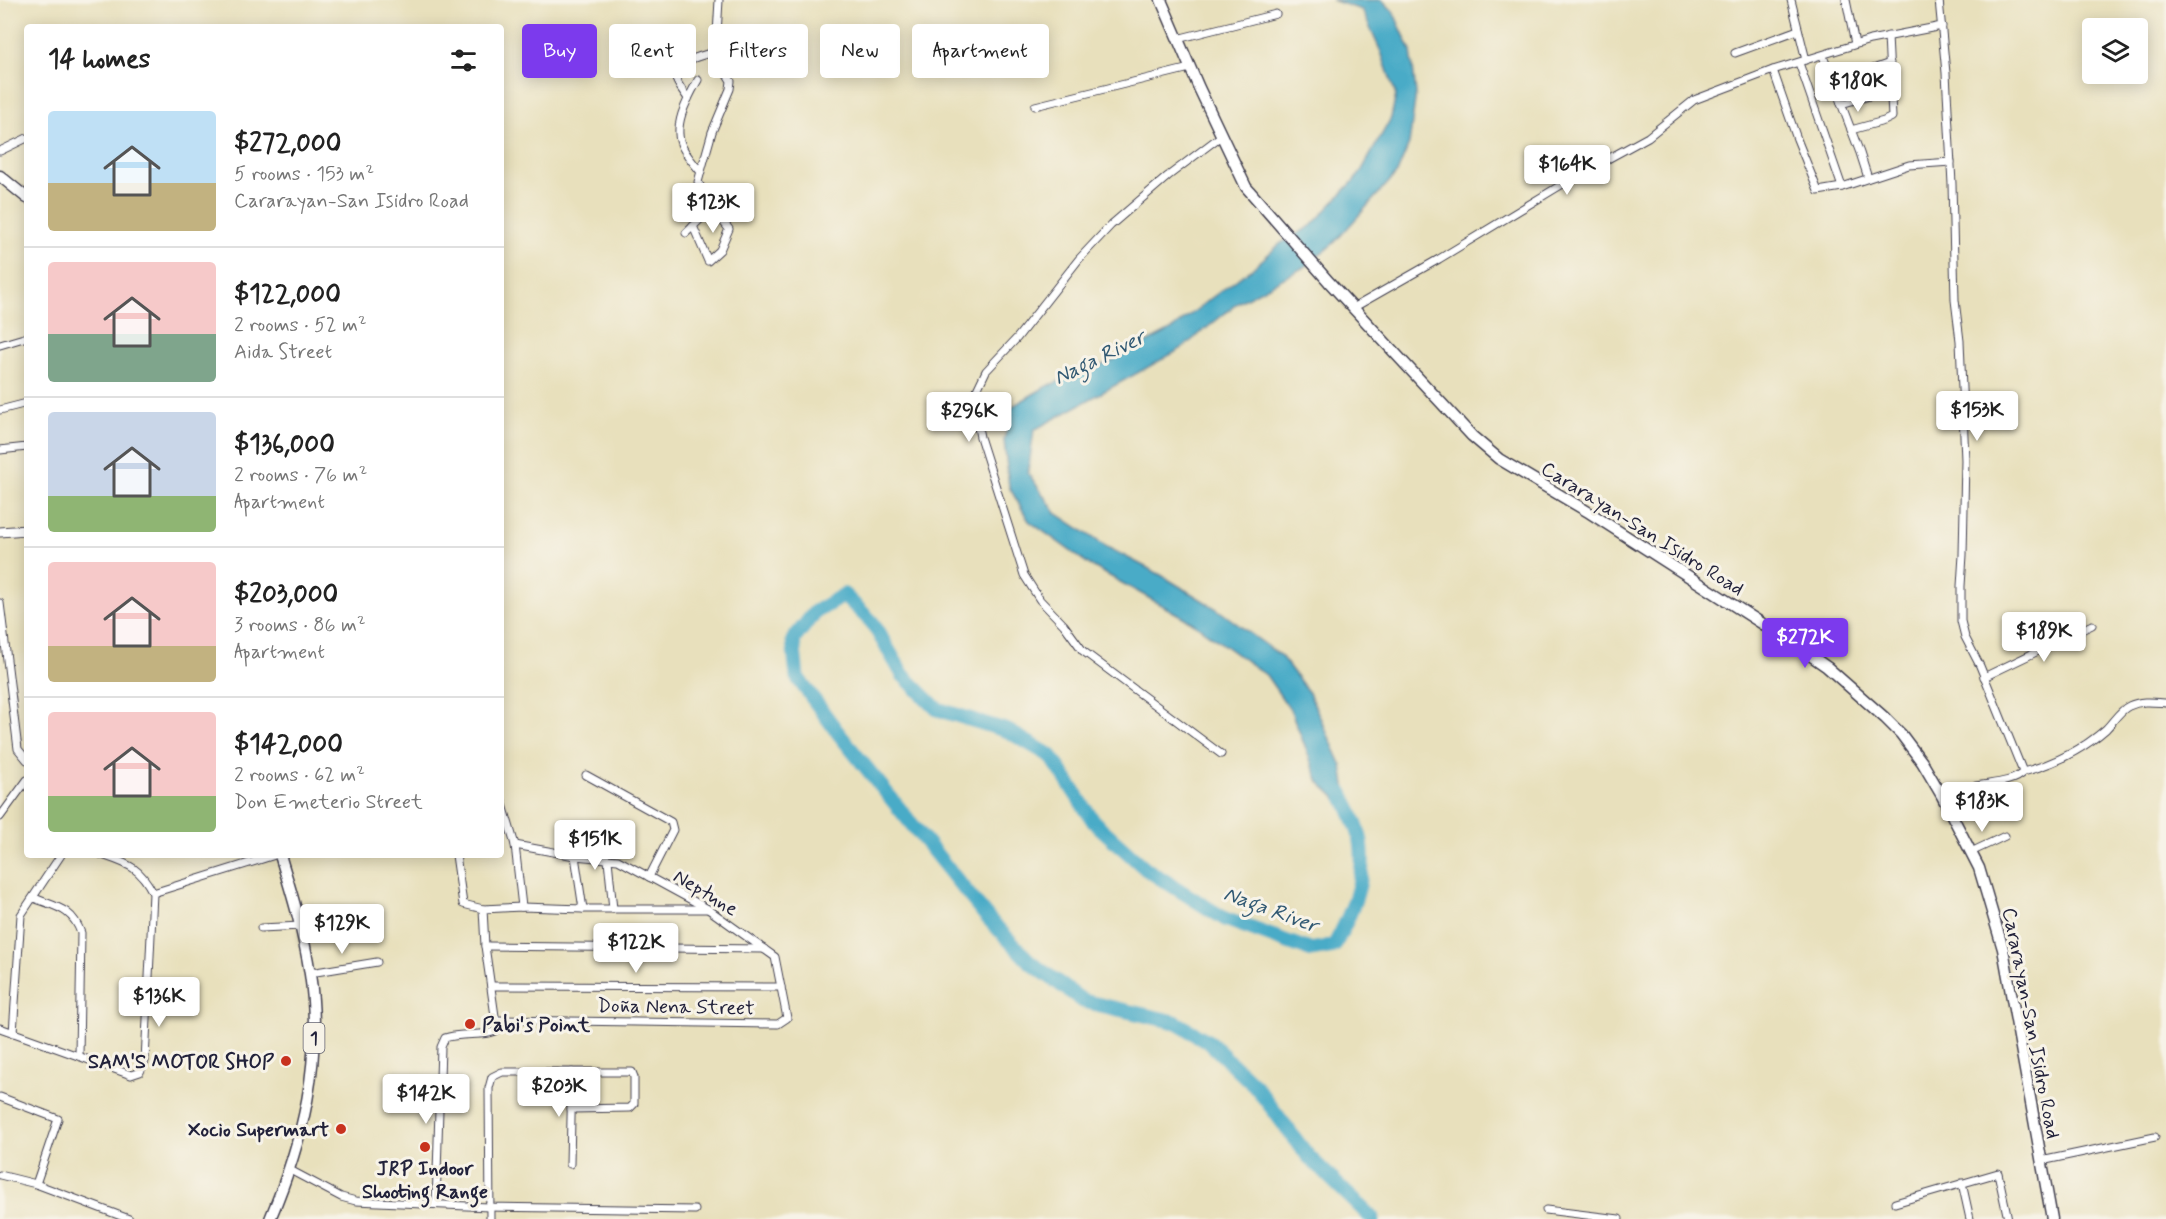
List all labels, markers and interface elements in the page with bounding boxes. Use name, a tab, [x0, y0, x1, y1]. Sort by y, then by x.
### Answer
map controls	[2082, 18, 2148, 84]
button: layers	[2082, 18, 2148, 84]
chip: Buy	[522, 24, 597, 78]
chip: Rent	[609, 24, 696, 78]
chip: Filters	[708, 24, 808, 78]
chip: New	[820, 24, 900, 78]
chip: Apartment	[912, 24, 1049, 78]
text: 14 homes	[48, 43, 150, 77]
icon: filters	[447, 44, 480, 77]
pin: $180K	[1816, 62, 1900, 113]
text: $180K	[1829, 68, 1887, 95]
text: $272,000	[234, 127, 341, 161]
icon: home	[96, 135, 168, 207]
pin: $164K	[1525, 145, 1609, 196]
text: $164K	[1538, 151, 1596, 178]
text: 5 rooms · 153 m²	[234, 161, 374, 188]
pin: $123K	[671, 183, 755, 234]
text: Cararayan-San Isidro Road	[234, 188, 469, 215]
text: $123K	[686, 189, 740, 216]
text: $122,000	[234, 278, 341, 312]
icon: home	[96, 286, 168, 358]
text: 2 rooms · 52 m²	[234, 312, 367, 339]
water label: Naga River	[1049, 322, 1154, 394]
text: Aida Street	[234, 339, 332, 366]
pin: $153K	[1935, 391, 2019, 442]
pin: $296K	[927, 392, 1011, 443]
text: $153K	[1950, 397, 2004, 424]
text: $296K	[940, 398, 998, 425]
text: $136,000	[234, 428, 335, 462]
icon: home	[96, 436, 168, 508]
street label: Cararayan-San Isidro Road	[1535, 456, 1749, 603]
text: 2 rooms · 76 m²	[234, 462, 367, 489]
text: Apartment	[234, 489, 325, 516]
text: $203,000	[234, 578, 338, 612]
icon: home	[96, 586, 168, 658]
text: 3 rooms · 86 m²	[234, 612, 366, 639]
pin: $189K	[2002, 612, 2086, 663]
pin: $272K	[1763, 618, 1847, 669]
text: $189K	[2016, 618, 2072, 645]
text: $272K	[1776, 624, 1834, 651]
text: Apartment	[234, 639, 325, 666]
text: $142,000	[234, 728, 343, 762]
icon: home	[96, 736, 168, 808]
text: 2 rooms · 62 m²	[234, 762, 365, 789]
pin: $183K	[1940, 782, 2024, 833]
text: $183K	[1955, 788, 2009, 815]
text: Don Emeterio Street	[234, 789, 423, 816]
pin: $151K	[553, 820, 637, 871]
text: $151K	[568, 826, 622, 853]
street label: Neptune	[668, 863, 743, 923]
water label: Naga River	[1219, 880, 1325, 943]
pin: $129K	[300, 904, 384, 955]
street label: Cararayan-San Isidro Road	[1995, 905, 2066, 1141]
text: $129K	[314, 910, 370, 937]
pin: $122K	[594, 923, 678, 974]
text: $122K	[607, 929, 665, 956]
pin: $136K	[117, 977, 201, 1028]
text: $136K	[133, 983, 185, 1010]
street label: Doña Nena Street	[597, 993, 755, 1022]
place label: Pabi's Point	[482, 1012, 591, 1039]
marker: Pabi's Point	[463, 1017, 477, 1031]
road number: 1	[304, 1023, 324, 1053]
place label: SAM'S MOTOR SHOP	[88, 1049, 275, 1076]
marker: SAM'S MOTOR SHOP	[279, 1054, 293, 1068]
pin: $203K	[517, 1067, 601, 1118]
text: $203K	[531, 1073, 587, 1100]
pin: $142K	[384, 1074, 468, 1125]
text: $142K	[397, 1080, 455, 1107]
place label: Xocio Supermart	[188, 1117, 330, 1144]
marker: Xocio Supermart	[334, 1122, 348, 1136]
marker: JRP Indoor Shooting Range	[418, 1140, 432, 1154]
place label: JRP Indoor Shooting Range	[362, 1156, 488, 1208]

